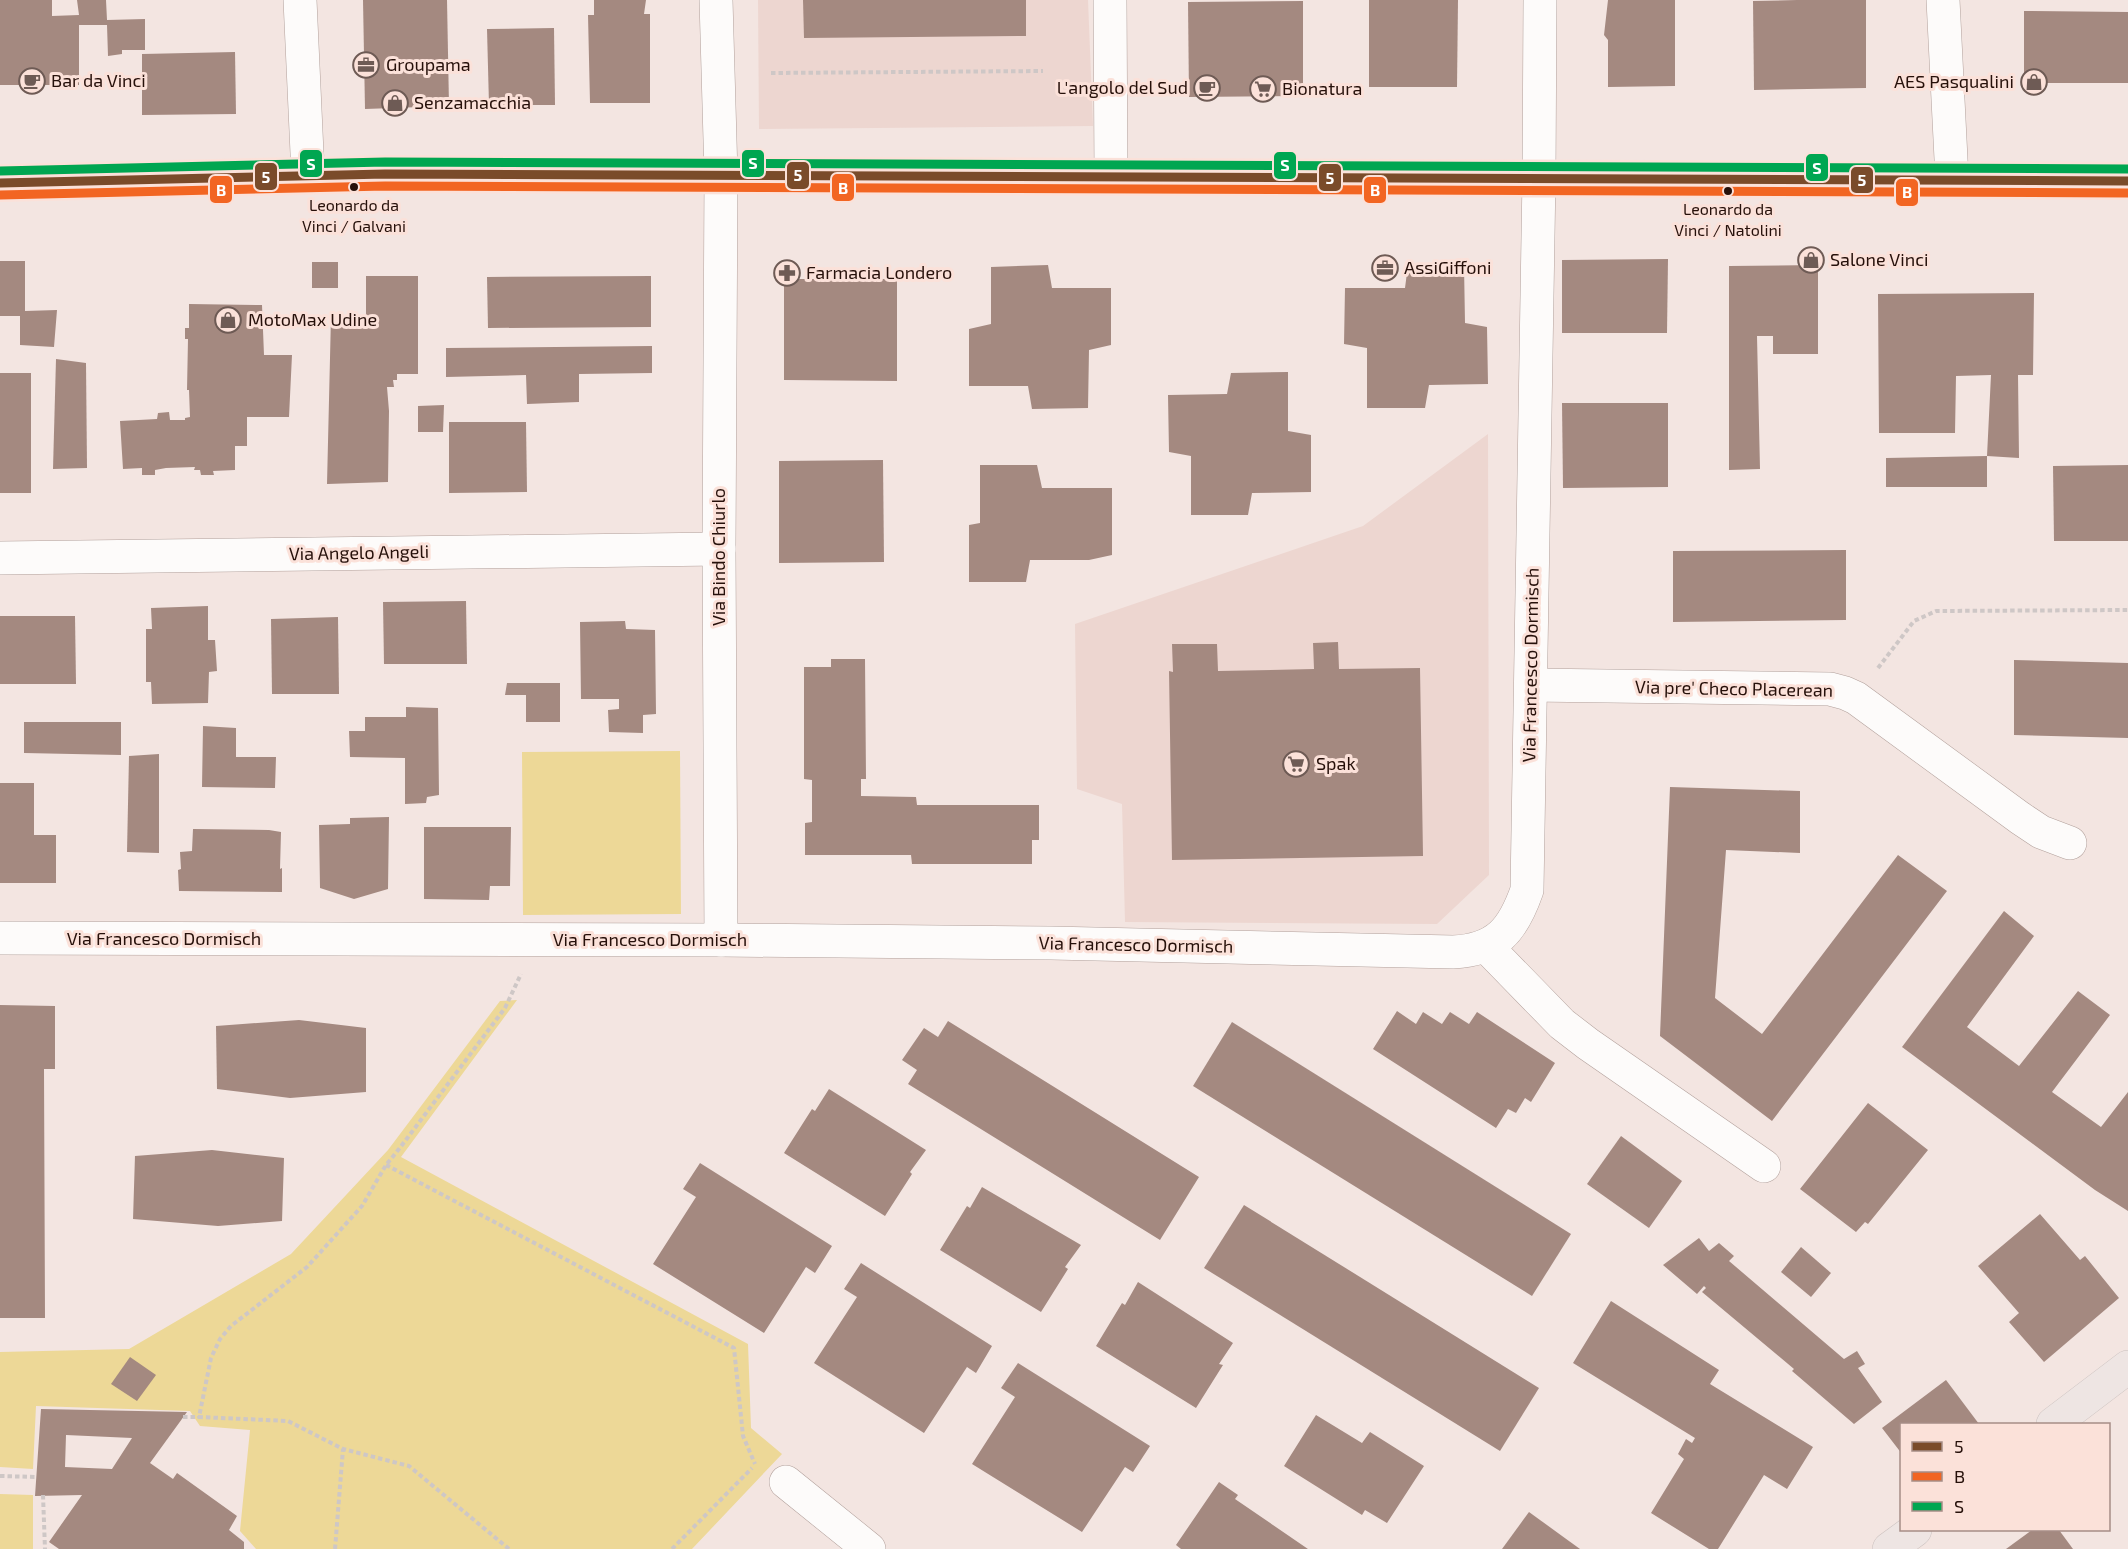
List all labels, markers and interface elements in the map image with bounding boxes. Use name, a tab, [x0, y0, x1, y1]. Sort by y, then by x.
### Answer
office icon: Groupama	[351, 50, 381, 80]
place label: Groupama	[386, 53, 471, 75]
cafe icon: Bar da Vinci	[17, 66, 47, 96]
shop icon: AES Pasqualini	[2019, 67, 2049, 97]
place label: Bar da Vinci	[51, 69, 146, 91]
place label: AES Pasqualini	[1894, 70, 2014, 92]
cafe icon: L'angolo del Sud	[1192, 73, 1222, 103]
supermarket icon: Bionatura	[1248, 74, 1278, 104]
place label: L'angolo del Sud	[1057, 76, 1188, 98]
place label: Bionatura	[1282, 77, 1362, 99]
shop icon: Senzamacchia	[380, 88, 410, 118]
place label: Senzamacchia	[414, 91, 531, 113]
line badge: S	[299, 149, 323, 178]
line badge: S	[741, 149, 765, 178]
line badge: S	[1273, 151, 1297, 180]
text: S	[748, 153, 758, 172]
line badge: S	[1805, 153, 1829, 182]
text: S	[306, 154, 316, 173]
text: S	[1280, 155, 1290, 174]
text: S	[1812, 158, 1822, 177]
line badge: 5	[786, 161, 810, 190]
line badge: 5	[254, 162, 278, 191]
line badge: 5	[1318, 163, 1342, 192]
text: 5	[794, 165, 803, 184]
line badge: 5	[1850, 166, 1874, 194]
text: 5	[262, 167, 271, 186]
text: 5	[1326, 168, 1335, 187]
text: 5	[1858, 170, 1867, 189]
line badge: B	[831, 173, 855, 202]
line badge: B	[209, 175, 233, 204]
line badge: B	[1363, 176, 1387, 204]
text: B	[838, 178, 848, 197]
line badge: B	[1895, 178, 1919, 207]
text: B	[216, 180, 226, 199]
text: B	[1370, 180, 1380, 199]
marker: Leonardo da Vinci / Galvani	[348, 181, 360, 193]
text: B	[1902, 182, 1912, 201]
marker: Leonardo da Vinci / Natolini	[1722, 185, 1734, 197]
place label: Leonardo da Vinci / Galvani	[302, 195, 406, 235]
place label: Leonardo da Vinci / Natolini	[1674, 199, 1782, 239]
shop icon: Salone Vinci	[1796, 245, 1826, 275]
place label: Salone Vinci	[1830, 248, 1928, 270]
office icon: AssiGiffoni	[1370, 253, 1400, 283]
place label: AssiGiffoni	[1404, 256, 1492, 278]
pharmacy icon: Farmacia Londero	[772, 258, 802, 288]
place label: Farmacia Londero	[806, 261, 952, 283]
shop icon: MotoMax Udine	[213, 305, 243, 335]
place label: MotoMax Udine	[248, 308, 377, 330]
street label: Via Bindo Chiurlo	[707, 488, 729, 626]
street label: Via Angelo Angeli	[289, 540, 429, 564]
street label: Via Francesco Dormisch	[1517, 567, 1543, 762]
street label: Via pre' Checo Placerean	[1635, 675, 1833, 701]
supermarket icon: Spak	[1281, 749, 1311, 779]
place label: Spak	[1316, 752, 1356, 774]
street label: Via Francesco Dormisch	[67, 927, 261, 949]
street label: Via Francesco Dormisch	[553, 928, 747, 950]
street label: Via Francesco Dormisch	[1039, 931, 1234, 957]
legend	[1900, 1423, 2110, 1531]
text: 5	[1954, 1435, 1964, 1457]
text: B	[1954, 1465, 1965, 1487]
text: S	[1954, 1495, 1964, 1517]

